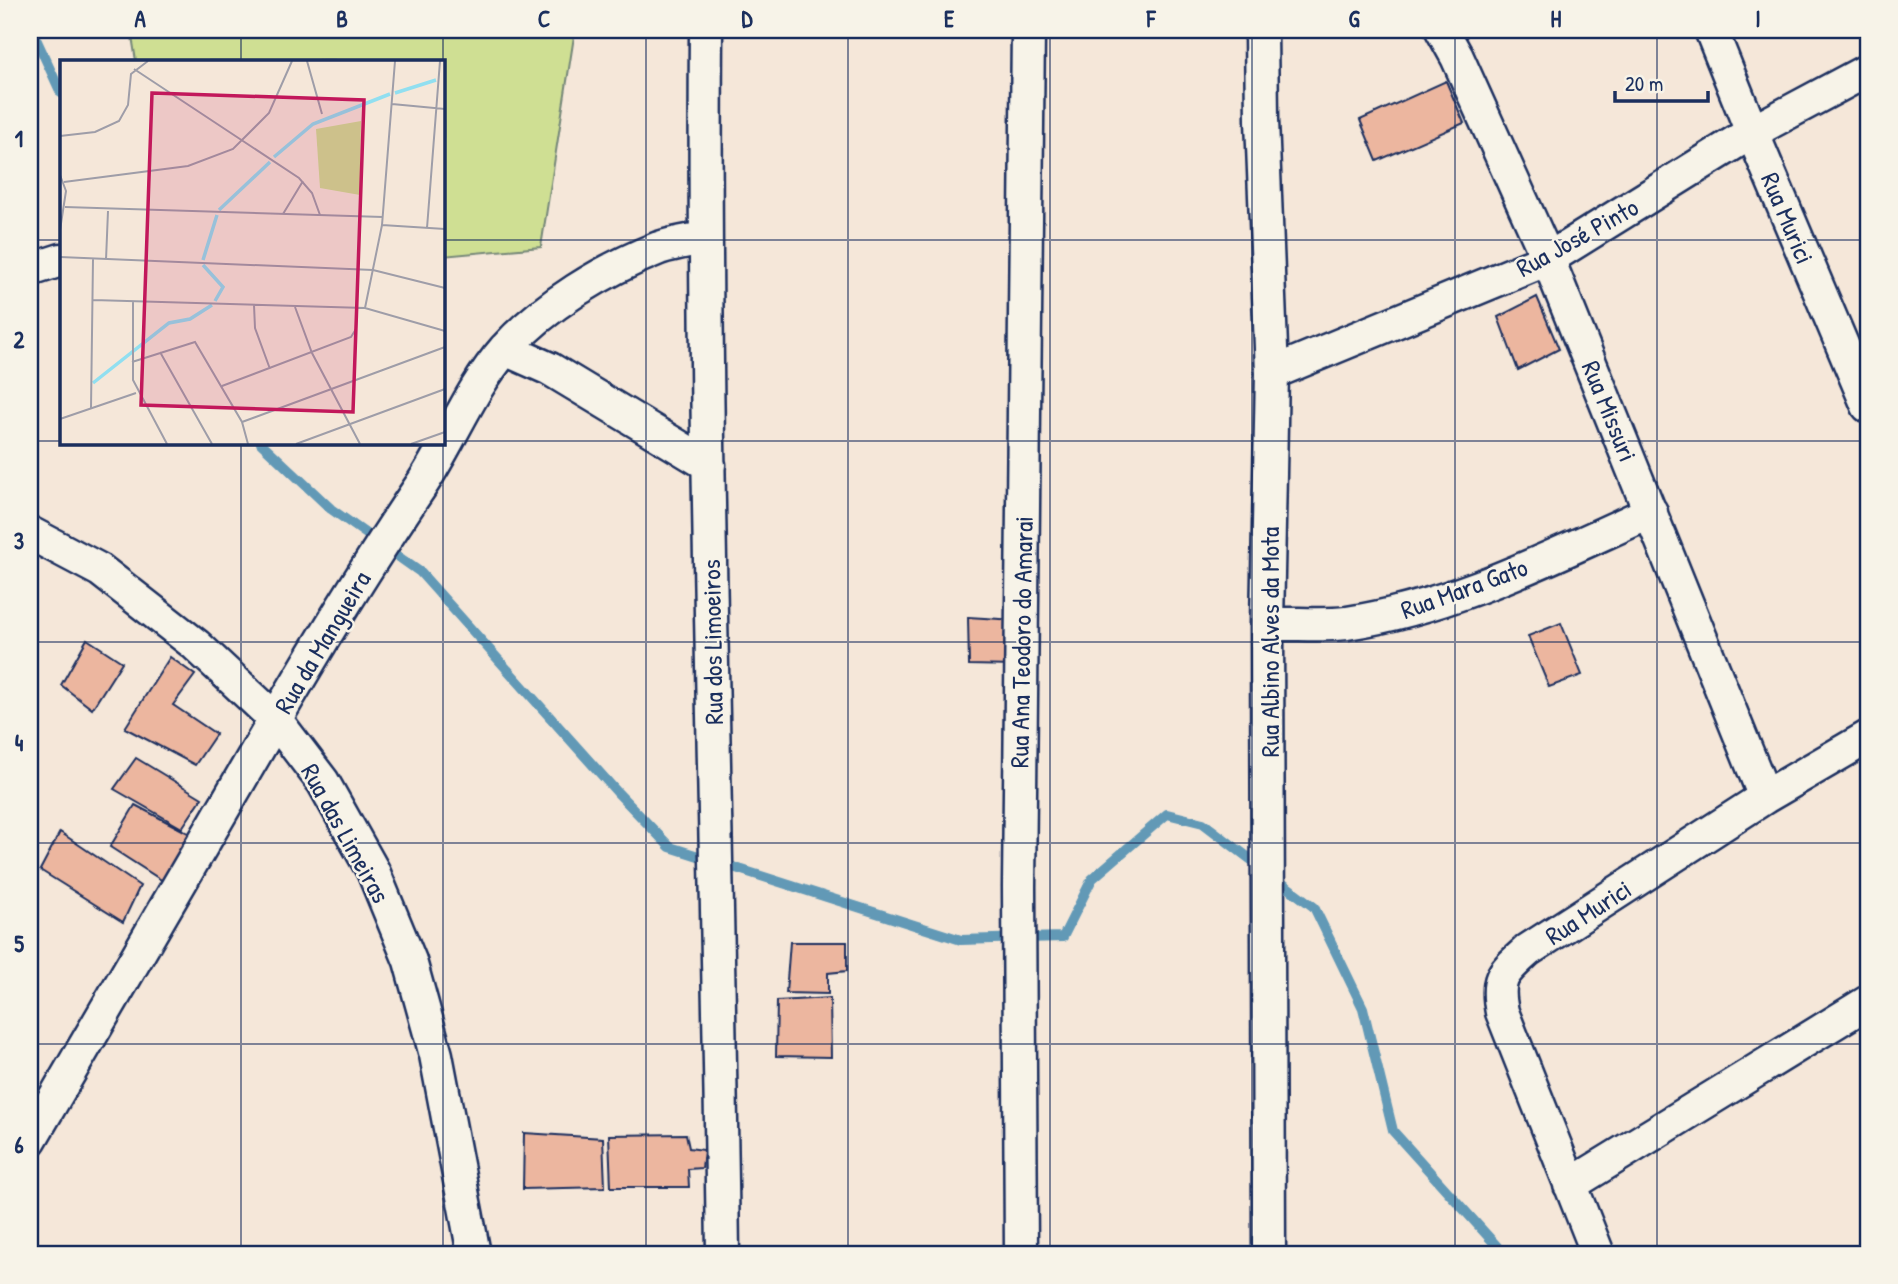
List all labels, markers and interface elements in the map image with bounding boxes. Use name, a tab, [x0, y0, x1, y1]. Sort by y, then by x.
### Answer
text: A	[134, 3, 146, 34]
text: B	[336, 3, 348, 34]
text: C	[538, 3, 550, 34]
text: D	[742, 3, 754, 34]
text: E	[944, 3, 955, 34]
text: F	[1146, 3, 1157, 34]
text: G	[1348, 3, 1360, 34]
text: H	[1551, 3, 1562, 34]
text: I	[1755, 3, 1761, 34]
inset map	[60, 60, 444, 444]
scale bar	[1615, 60, 1707, 104]
text: 20 m	[1625, 69, 1663, 98]
text: 1	[15, 123, 23, 154]
street label: Rua Murici	[1753, 167, 1823, 269]
street label: Rua José Pinto	[1510, 189, 1644, 285]
text: 2	[14, 324, 25, 355]
street label: Rua Missuri	[1574, 355, 1646, 467]
street label: Rua Ana Teodoro do Amarai	[1001, 516, 1041, 768]
text: 3	[14, 525, 24, 556]
street label: Rua Albino Alves da Mota	[1252, 527, 1287, 757]
street label: Rua Mara Gato	[1396, 549, 1532, 627]
street label: Rua dos Limoeiros	[693, 559, 731, 725]
street label: Rua da Mangueira	[266, 564, 378, 720]
text: 4	[15, 727, 24, 758]
street label: Rua das Limeiras	[293, 757, 399, 909]
street label: Rua Murici	[1538, 871, 1638, 953]
text: 5	[14, 928, 24, 959]
text: 6	[14, 1129, 24, 1160]

